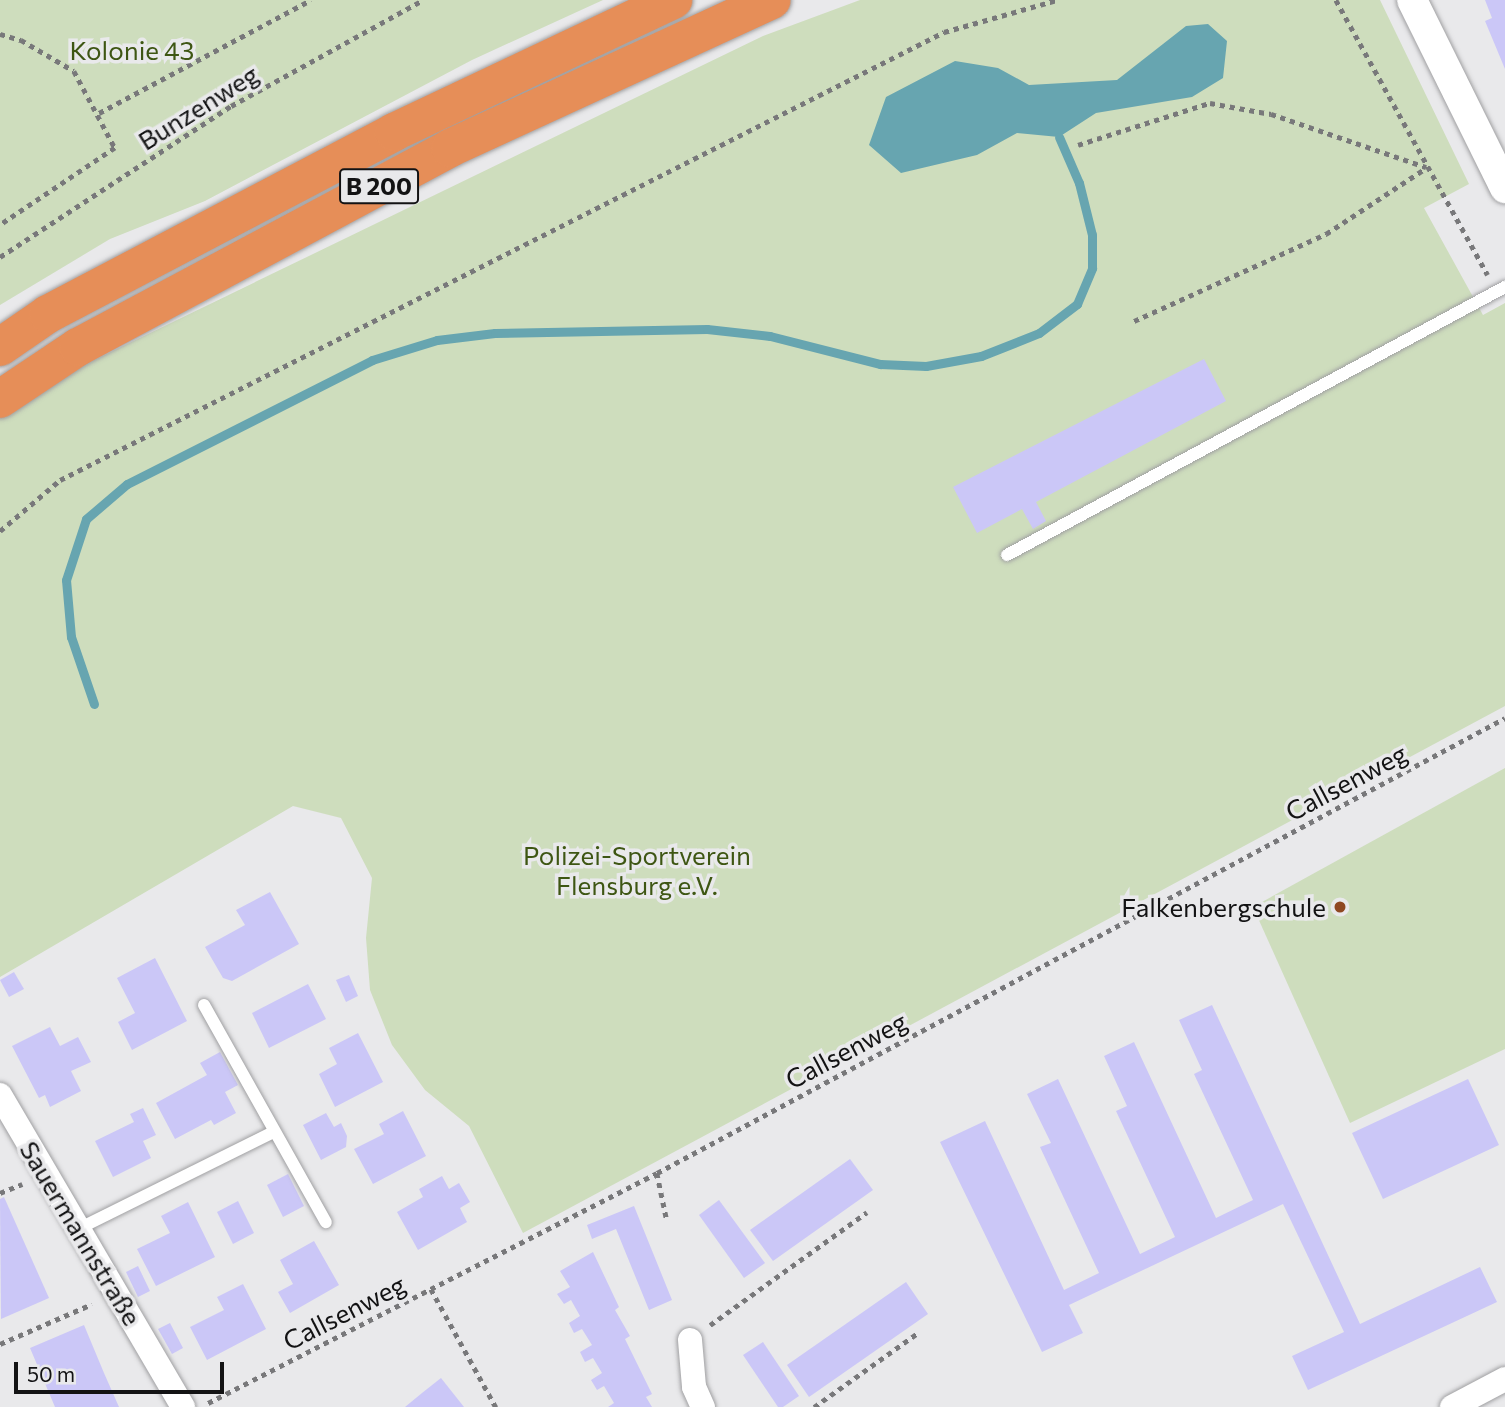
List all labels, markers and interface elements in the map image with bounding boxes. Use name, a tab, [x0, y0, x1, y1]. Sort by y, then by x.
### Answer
park label: Kolonie 43	[70, 34, 194, 66]
street label: Bunzenweg	[132, 58, 264, 156]
road number: B 200	[339, 166, 419, 206]
street label: Callsenweg	[1280, 737, 1412, 827]
park label: Polizei-Sportverein Flensburg e.V.	[523, 839, 751, 900]
place label: Falkenbergschule	[1121, 891, 1326, 923]
marker: Falkenbergschule	[1332, 899, 1348, 915]
street label: Callsenweg	[780, 1005, 912, 1095]
street label: Sauermannstraße	[14, 1135, 148, 1331]
street label: Callsenweg	[278, 1268, 410, 1356]
scale bar	[18, 1348, 228, 1392]
text: 50 m	[27, 1361, 75, 1386]

